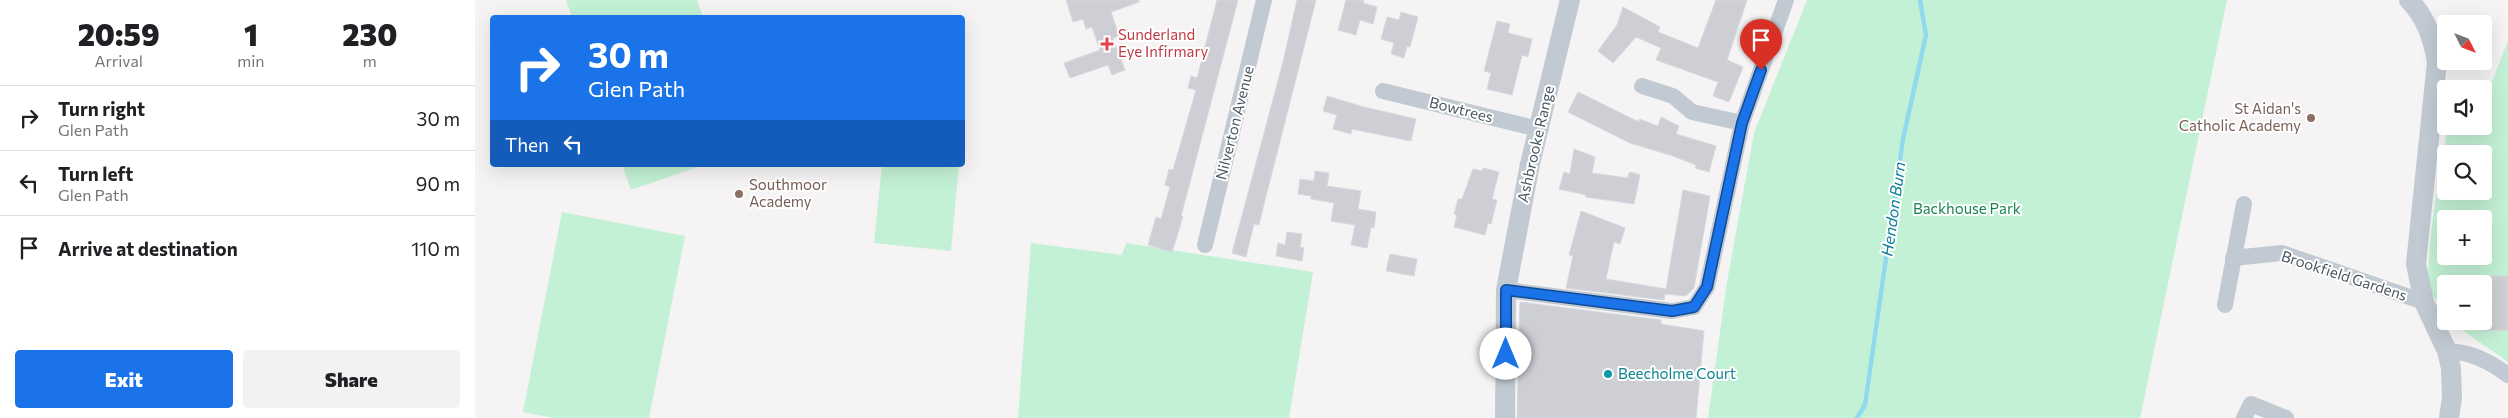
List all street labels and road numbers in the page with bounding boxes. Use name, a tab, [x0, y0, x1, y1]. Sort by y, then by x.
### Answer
street label: Nilverton Avenue	[1211, 64, 1257, 182]
street label: Ashbrooke Range	[1513, 84, 1557, 204]
street label: Bowtrees	[1428, 92, 1495, 126]
street label: Brookfield Gardens	[2279, 246, 2410, 304]

